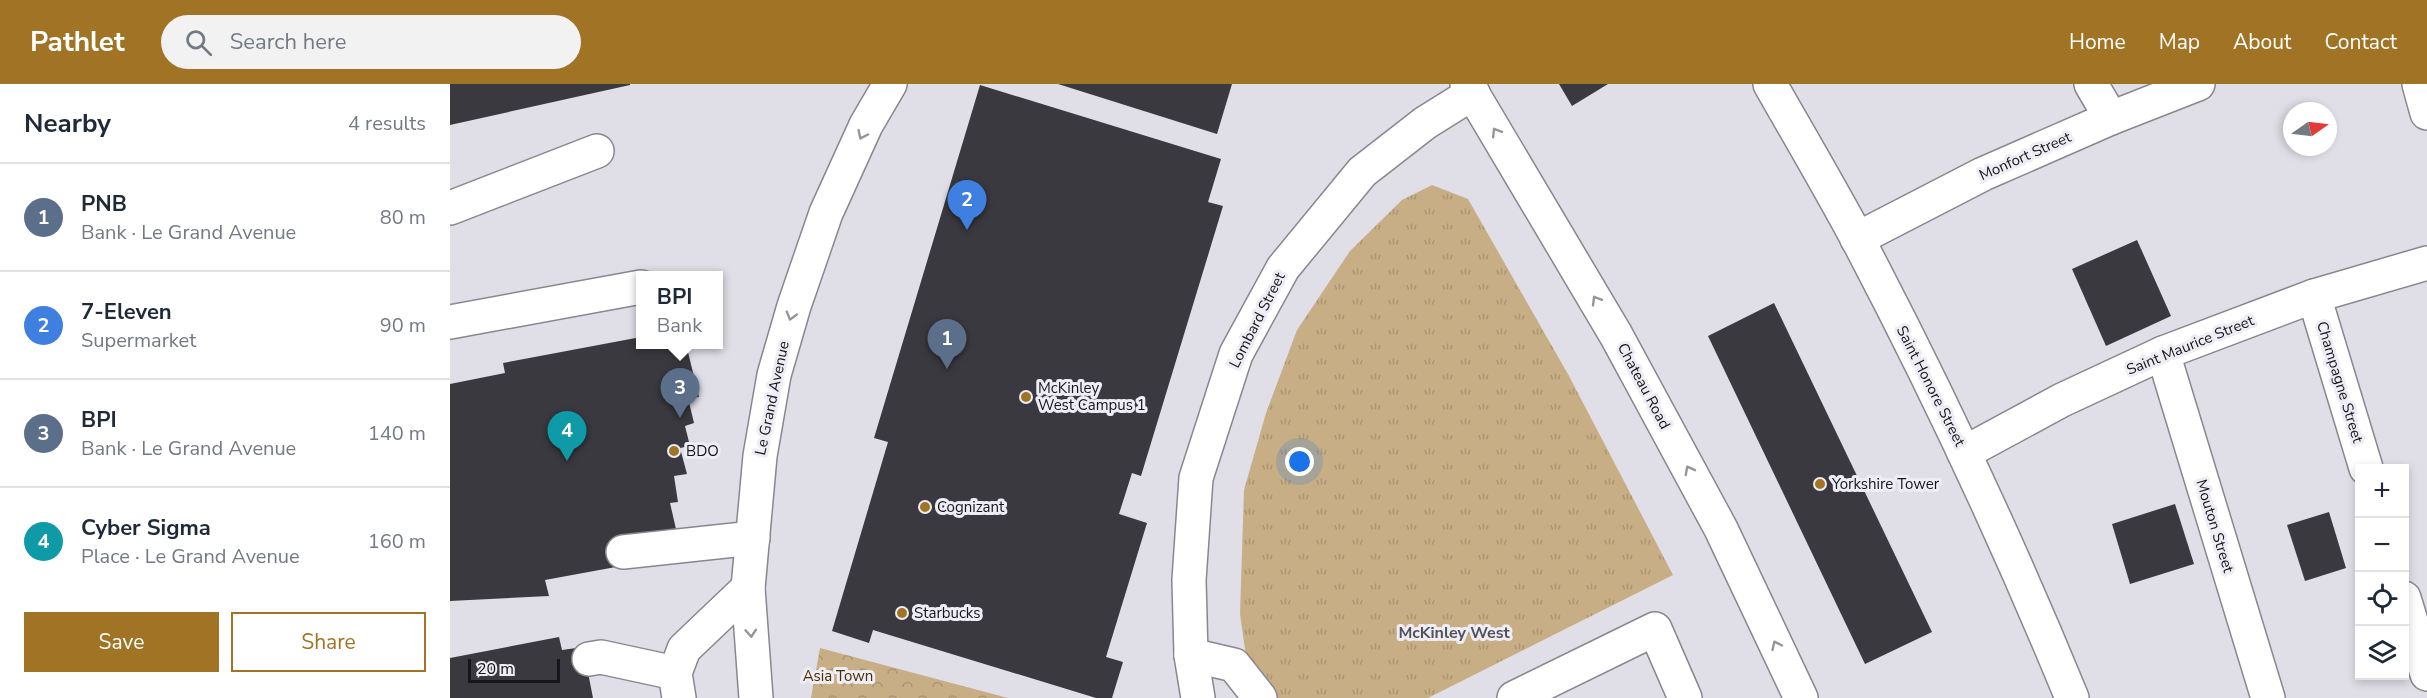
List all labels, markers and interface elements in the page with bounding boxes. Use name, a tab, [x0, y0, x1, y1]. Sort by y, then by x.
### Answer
search box	[161, 15, 581, 69]
text: Pathlet	[30, 23, 125, 61]
icon: search	[182, 26, 215, 59]
text: Search here	[230, 27, 346, 57]
text: Home	[2069, 28, 2126, 56]
text: Map	[2159, 28, 2200, 56]
text: About	[2233, 28, 2291, 56]
text: Contact	[2324, 28, 2397, 56]
north arrow	[2283, 102, 2337, 156]
text: Nearby	[24, 106, 111, 141]
text: 4 results	[348, 110, 426, 137]
street label: Monfort Street	[1976, 127, 2075, 185]
one-way arrow	[857, 128, 869, 139]
one-way arrow	[1492, 128, 1504, 138]
pin: 2	[948, 180, 986, 230]
text: PNB	[81, 189, 127, 219]
text: 1	[38, 204, 50, 231]
text: 80 m	[380, 204, 426, 231]
text: Bank · Le Grand Avenue	[81, 219, 296, 246]
street label: Lombard Street	[1224, 268, 1290, 371]
popup	[636, 271, 723, 349]
text: BPI	[657, 282, 692, 312]
one-way arrow	[1591, 295, 1603, 306]
text: 7-Eleven	[81, 297, 172, 327]
street label: Saint Maurice Street	[2123, 310, 2257, 380]
one-way arrow	[786, 311, 798, 321]
text: 2	[38, 312, 50, 339]
text: 90 m	[380, 312, 426, 339]
text: Bank	[657, 312, 702, 339]
street label: Champagne Street	[2312, 319, 2368, 446]
pin: 1	[928, 320, 966, 369]
street label: Saint Honore Street	[1892, 322, 1970, 450]
text: Supermarket	[81, 327, 196, 354]
street label: Le Grand Avenue	[750, 339, 794, 457]
street label: Chateau Road	[1613, 339, 1675, 433]
pin: 3	[660, 368, 700, 418]
place label: McKinley West Campus 1	[1038, 378, 1146, 415]
marker: McKinley West Campus 1	[1019, 390, 1033, 404]
text: BPI	[81, 405, 117, 435]
pin: 4	[548, 412, 586, 461]
text: 3	[38, 420, 50, 447]
text: 140 m	[368, 420, 426, 447]
text: Bank · Le Grand Avenue	[81, 435, 296, 462]
place label: BDO	[686, 441, 719, 461]
marker: BDO	[667, 444, 681, 458]
your location	[1285, 447, 1314, 476]
map controls	[2355, 464, 2409, 680]
button: +	[2355, 464, 2409, 518]
one-way arrow	[1685, 466, 1696, 477]
place label: Yorkshire Tower	[1831, 474, 1940, 494]
marker: Yorkshire Tower	[1813, 477, 1827, 491]
street label: Mouton Street	[2191, 477, 2239, 576]
place label: Cognizant	[937, 497, 1005, 517]
marker: Cognizant	[918, 500, 932, 514]
text: Cyber Sigma	[81, 513, 211, 543]
button: −	[2355, 518, 2409, 572]
text: 4	[38, 528, 50, 555]
text: 160 m	[368, 528, 426, 555]
text: Place · Le Grand Avenue	[81, 543, 300, 570]
button: locate	[2355, 572, 2409, 626]
place label: Starbucks	[914, 603, 980, 623]
marker: Starbucks	[895, 606, 909, 620]
button: Save	[24, 612, 219, 672]
button: Share	[231, 612, 426, 672]
district label: McKinley West	[1398, 622, 1510, 644]
button: layers	[2355, 626, 2409, 680]
one-way arrow	[745, 629, 758, 638]
one-way arrow	[1771, 641, 1783, 652]
scale bar	[468, 656, 560, 684]
text: 20 m	[477, 658, 514, 680]
park label: Asia Town	[803, 666, 873, 686]

